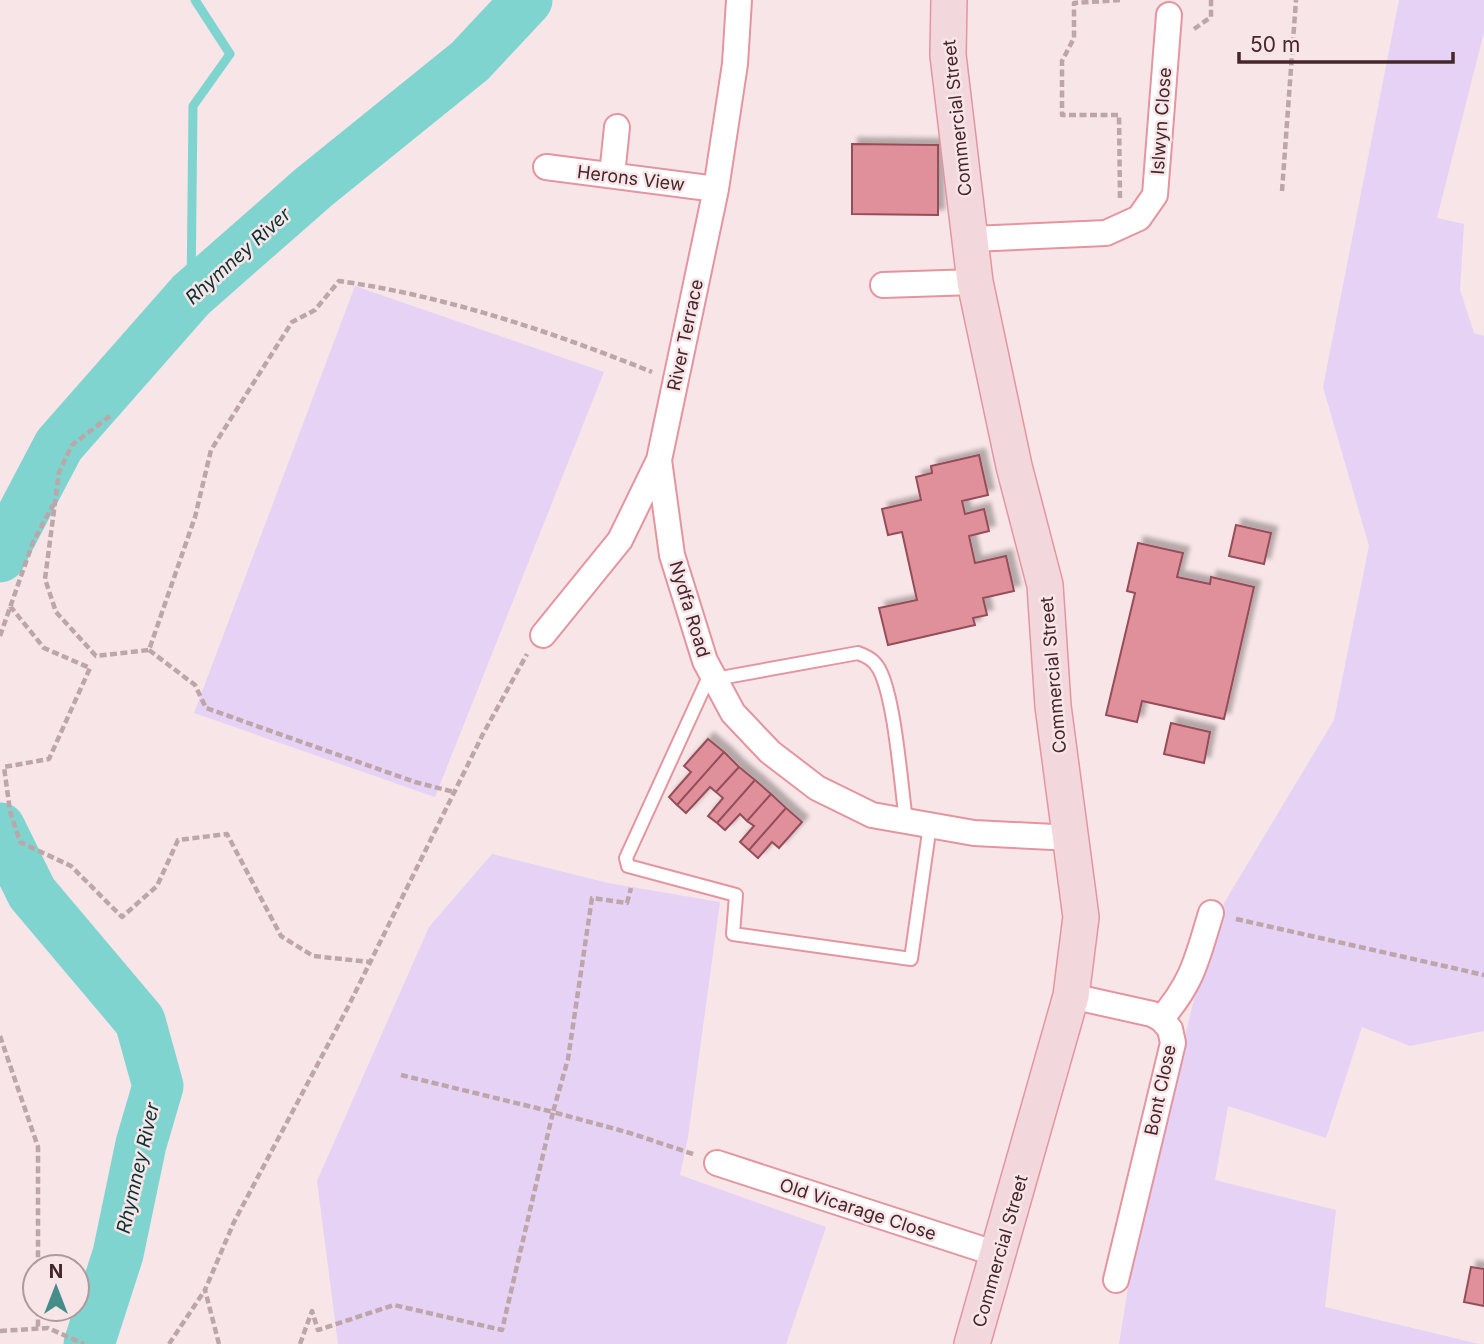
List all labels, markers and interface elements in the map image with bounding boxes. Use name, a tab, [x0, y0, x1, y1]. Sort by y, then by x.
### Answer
scale bar	[1239, 21, 1452, 65]
text: 50 m	[1250, 32, 1300, 57]
street label: Commercial Street	[938, 39, 976, 197]
street label: Islwyn Close	[1147, 67, 1175, 175]
street label: Herons View	[576, 161, 686, 195]
water label: Rhymney River	[181, 202, 296, 309]
street label: River Terrace	[663, 277, 707, 393]
street label: Nydfa Road	[665, 558, 715, 660]
street label: Commercial Street	[1036, 596, 1070, 754]
street label: Bont Close	[1140, 1043, 1180, 1137]
water label: Rhymney River	[112, 1100, 164, 1236]
street label: Commercial Street	[968, 1172, 1032, 1330]
street label: Old Vicarage Close	[777, 1174, 939, 1244]
north arrow	[21, 1253, 91, 1323]
text: N	[49, 1260, 63, 1283]

